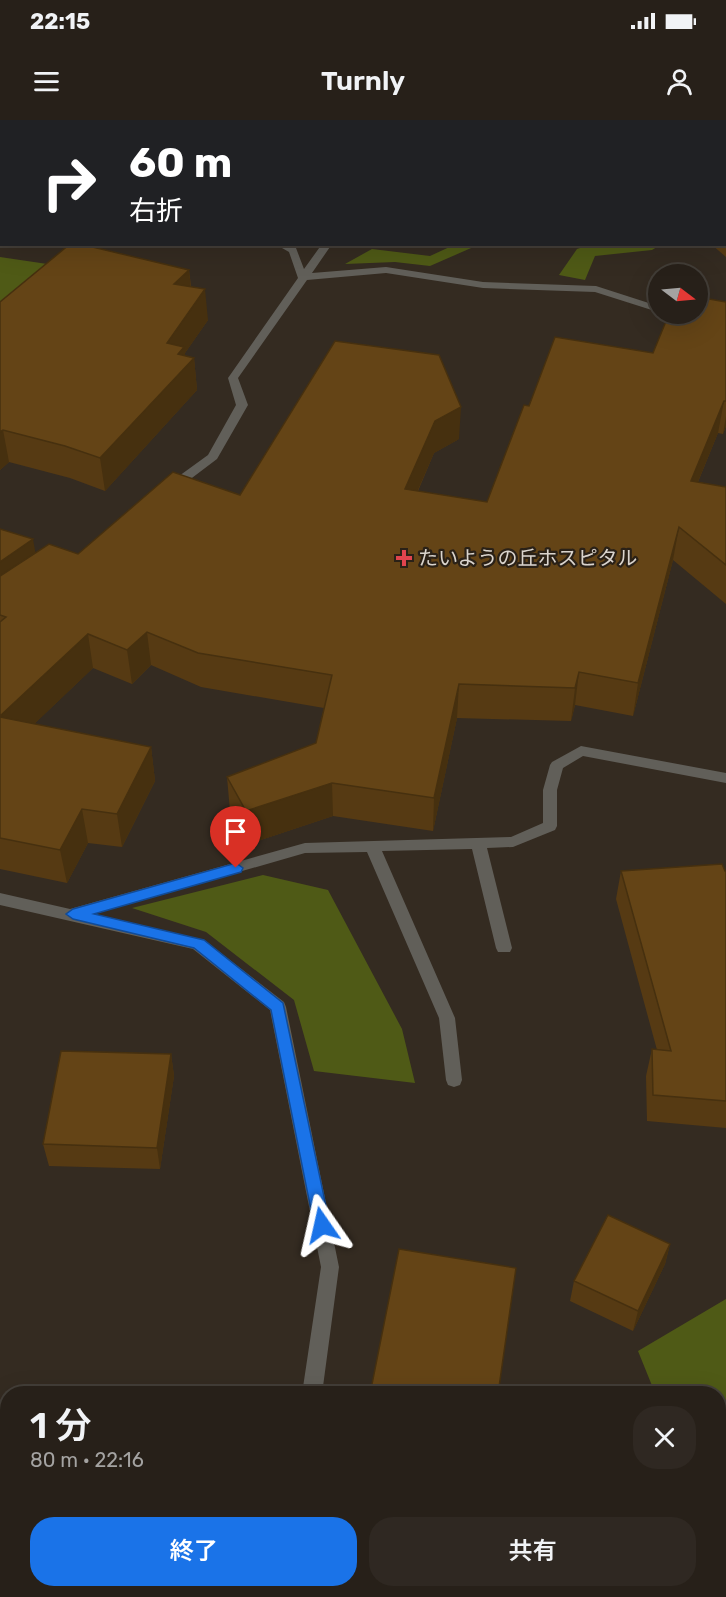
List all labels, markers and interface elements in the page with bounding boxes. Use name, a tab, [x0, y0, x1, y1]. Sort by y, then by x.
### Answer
text: 22:15	[30, 8, 90, 35]
icon: menu	[30, 65, 63, 98]
text: Turnly	[321, 65, 405, 97]
icon: person	[663, 65, 696, 98]
text: 60 m	[129, 138, 232, 188]
icon: right	[30, 144, 108, 222]
text: 右折	[129, 195, 183, 227]
north arrow	[648, 264, 708, 324]
map controls	[648, 264, 708, 324]
place label: たいようの丘ホスピタル	[418, 546, 638, 570]
marker: たいようの丘ホスピタル	[395, 549, 413, 567]
pin	[210, 806, 261, 868]
icon: arrive	[219, 815, 252, 848]
position arrow	[290, 1193, 354, 1257]
text: 1 分	[30, 1404, 91, 1447]
button: close	[633, 1406, 696, 1469]
text: 80 m · 22:16	[30, 1448, 144, 1472]
button: 終了	[30, 1517, 357, 1586]
button: 共有	[369, 1517, 696, 1586]

